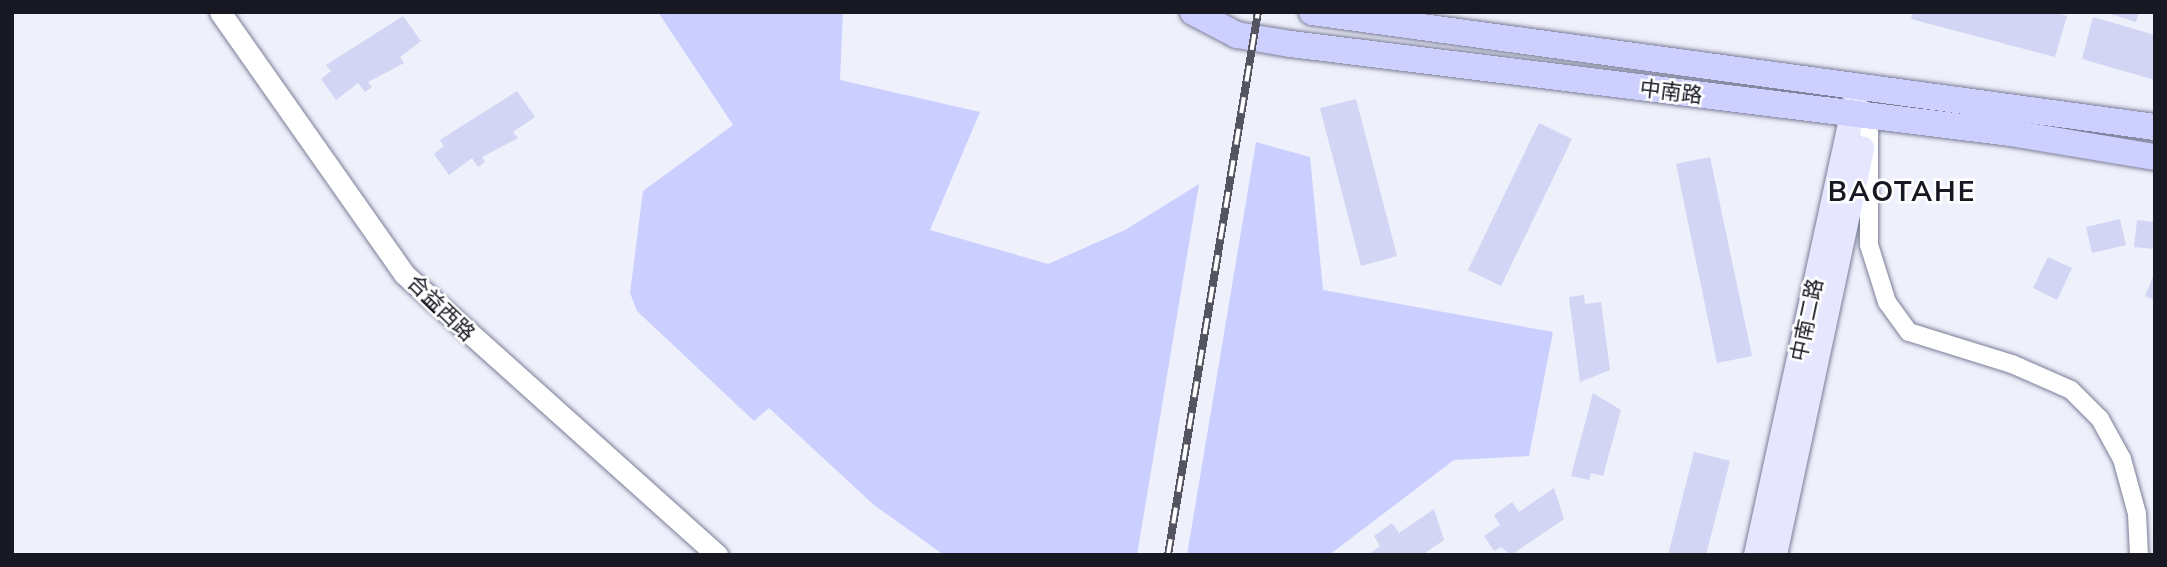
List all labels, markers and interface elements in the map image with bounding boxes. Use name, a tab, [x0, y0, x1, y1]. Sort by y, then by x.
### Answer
street label: 中南路	[1638, 76, 1704, 108]
district label: BAOTAHE	[1829, 175, 1975, 209]
street label: 合益西路	[402, 270, 480, 346]
street label: 中南二路	[1786, 276, 1828, 364]

